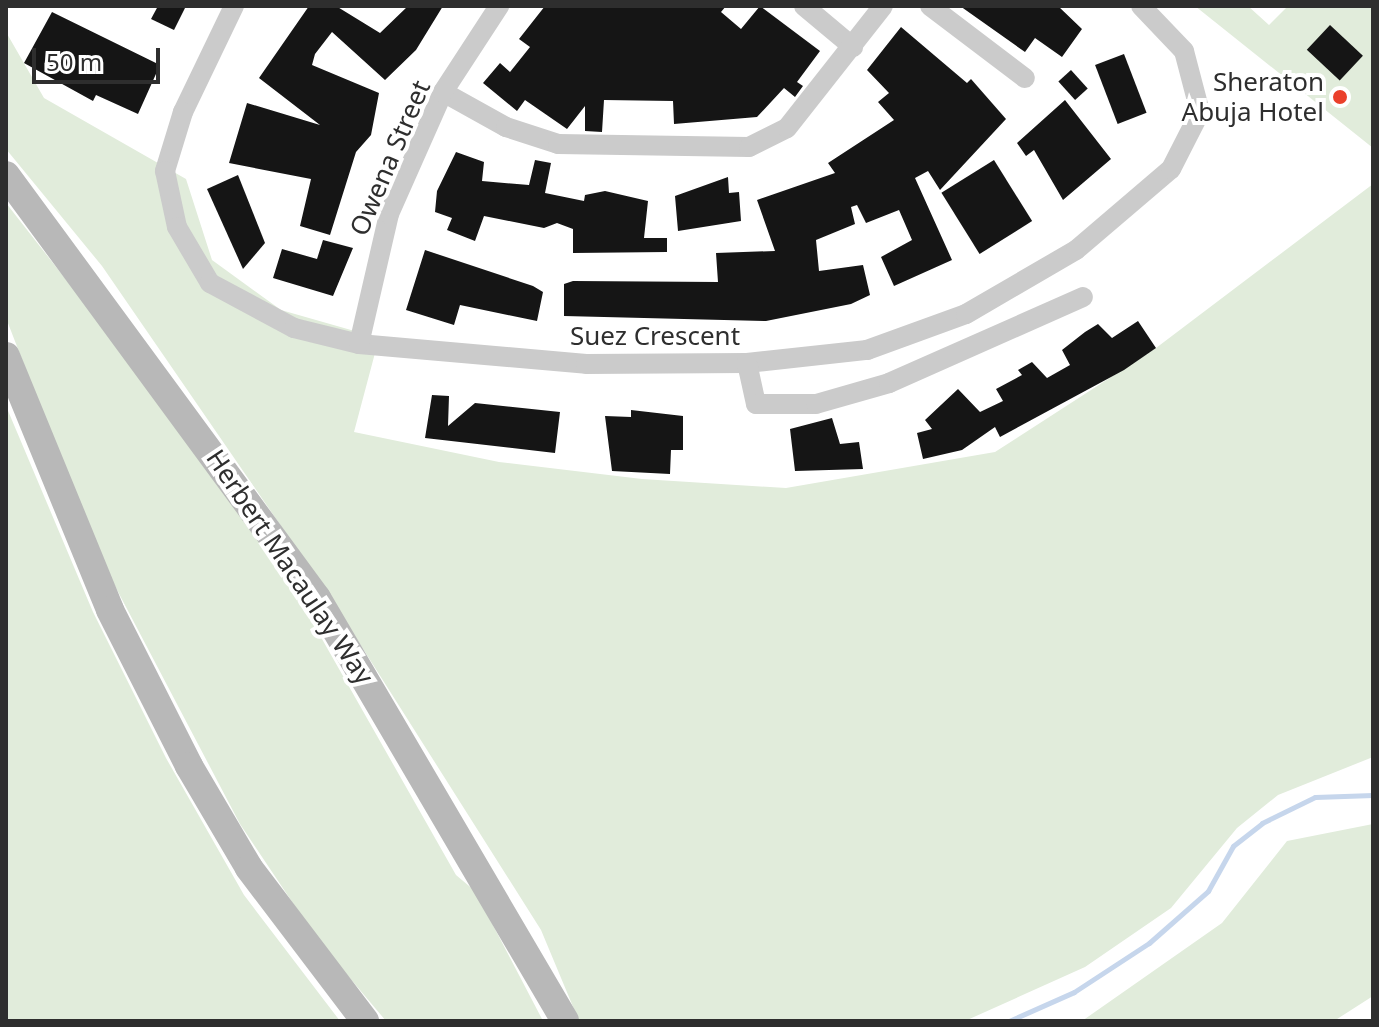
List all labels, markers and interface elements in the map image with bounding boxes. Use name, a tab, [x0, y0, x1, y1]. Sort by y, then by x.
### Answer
scale bar	[36, 32, 164, 82]
text: 50 m	[46, 45, 102, 78]
place label: Sheraton Abuja Hotel	[1182, 66, 1324, 128]
street label: Owena Street	[343, 76, 437, 240]
marker: Sheraton Abuja Hotel	[1331, 88, 1349, 106]
street label: Suez Crescent	[570, 320, 740, 352]
street label: Herbert Macaulay Way	[200, 444, 380, 690]

